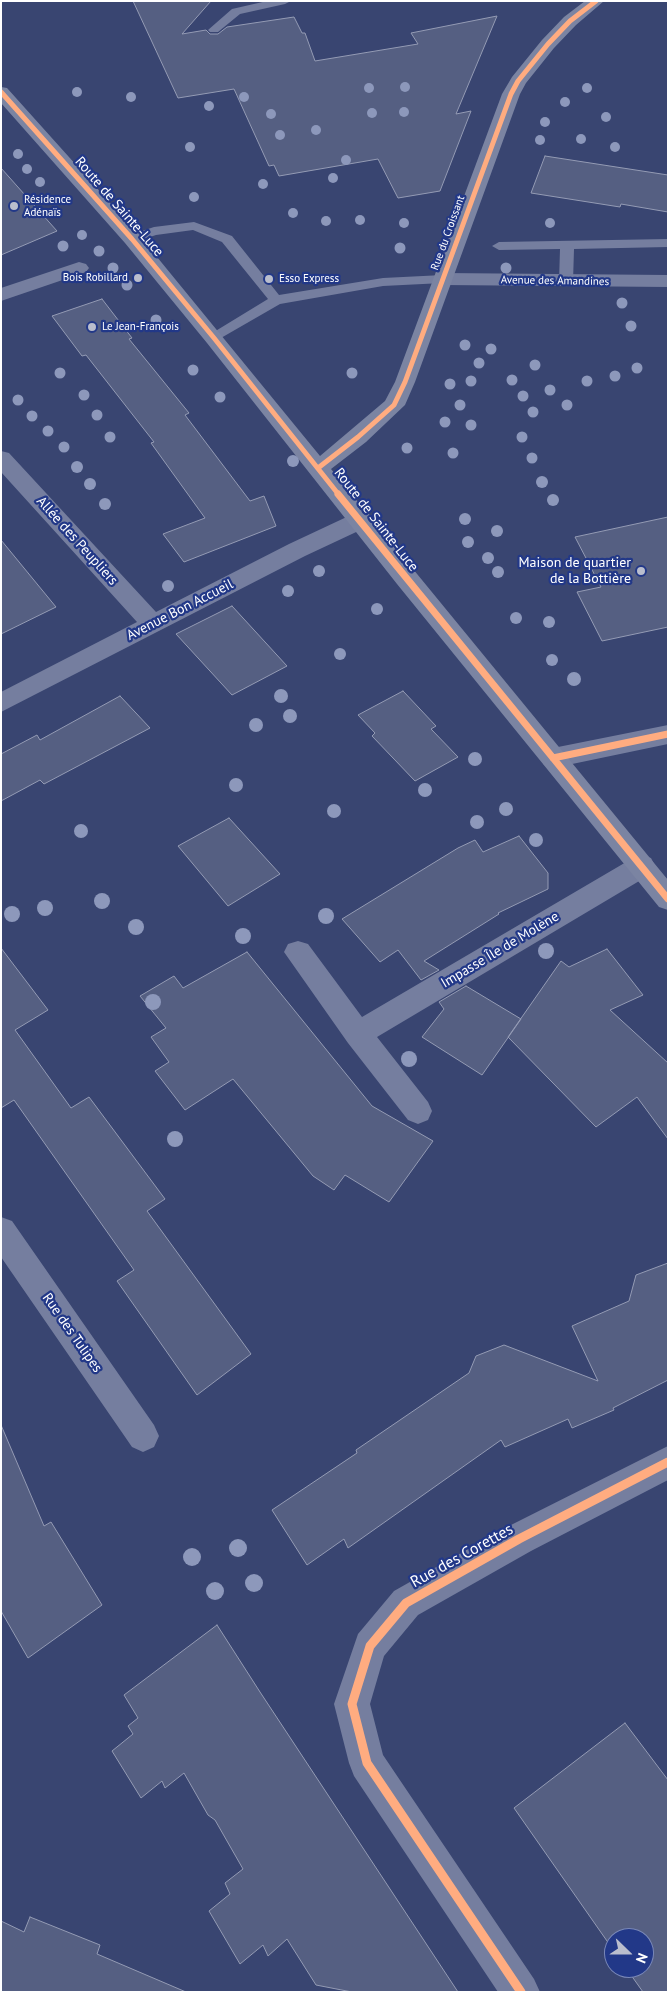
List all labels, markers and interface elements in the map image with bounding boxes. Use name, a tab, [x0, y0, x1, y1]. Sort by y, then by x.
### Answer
street label: Route de Sainte-Luce	[71, 154, 167, 260]
place label: Résidence Adénaïs	[24, 193, 71, 219]
street label: Rue du Croissant	[428, 194, 468, 272]
marker: Résidence Adénaïs	[8, 200, 20, 212]
place label: Bois Robillard	[63, 271, 128, 285]
marker: Bois Robillard	[132, 272, 144, 284]
place label: Esso Express	[279, 272, 339, 286]
marker: Esso Express	[263, 273, 275, 285]
street label: Avenue des Amandines	[501, 273, 609, 289]
place label: Le Jean-François	[102, 320, 179, 334]
marker: Le Jean-François	[86, 321, 98, 333]
street label: Route de Sainte-Luce	[330, 465, 422, 575]
street label: Allée des Peupliers	[33, 493, 121, 589]
place label: Maison de quartier de la Bottière	[518, 555, 631, 588]
marker: Maison de quartier de la Bottière	[635, 565, 647, 577]
street label: Avenue Bon Accueil	[124, 576, 236, 644]
street label: Impasse Île de Molène	[438, 908, 562, 992]
street label: Rue des Tulipes	[38, 1290, 106, 1376]
street label: Rue des Corettes	[407, 1520, 517, 1592]
north arrow	[604, 1928, 654, 1978]
text: N	[632, 1951, 652, 1966]

